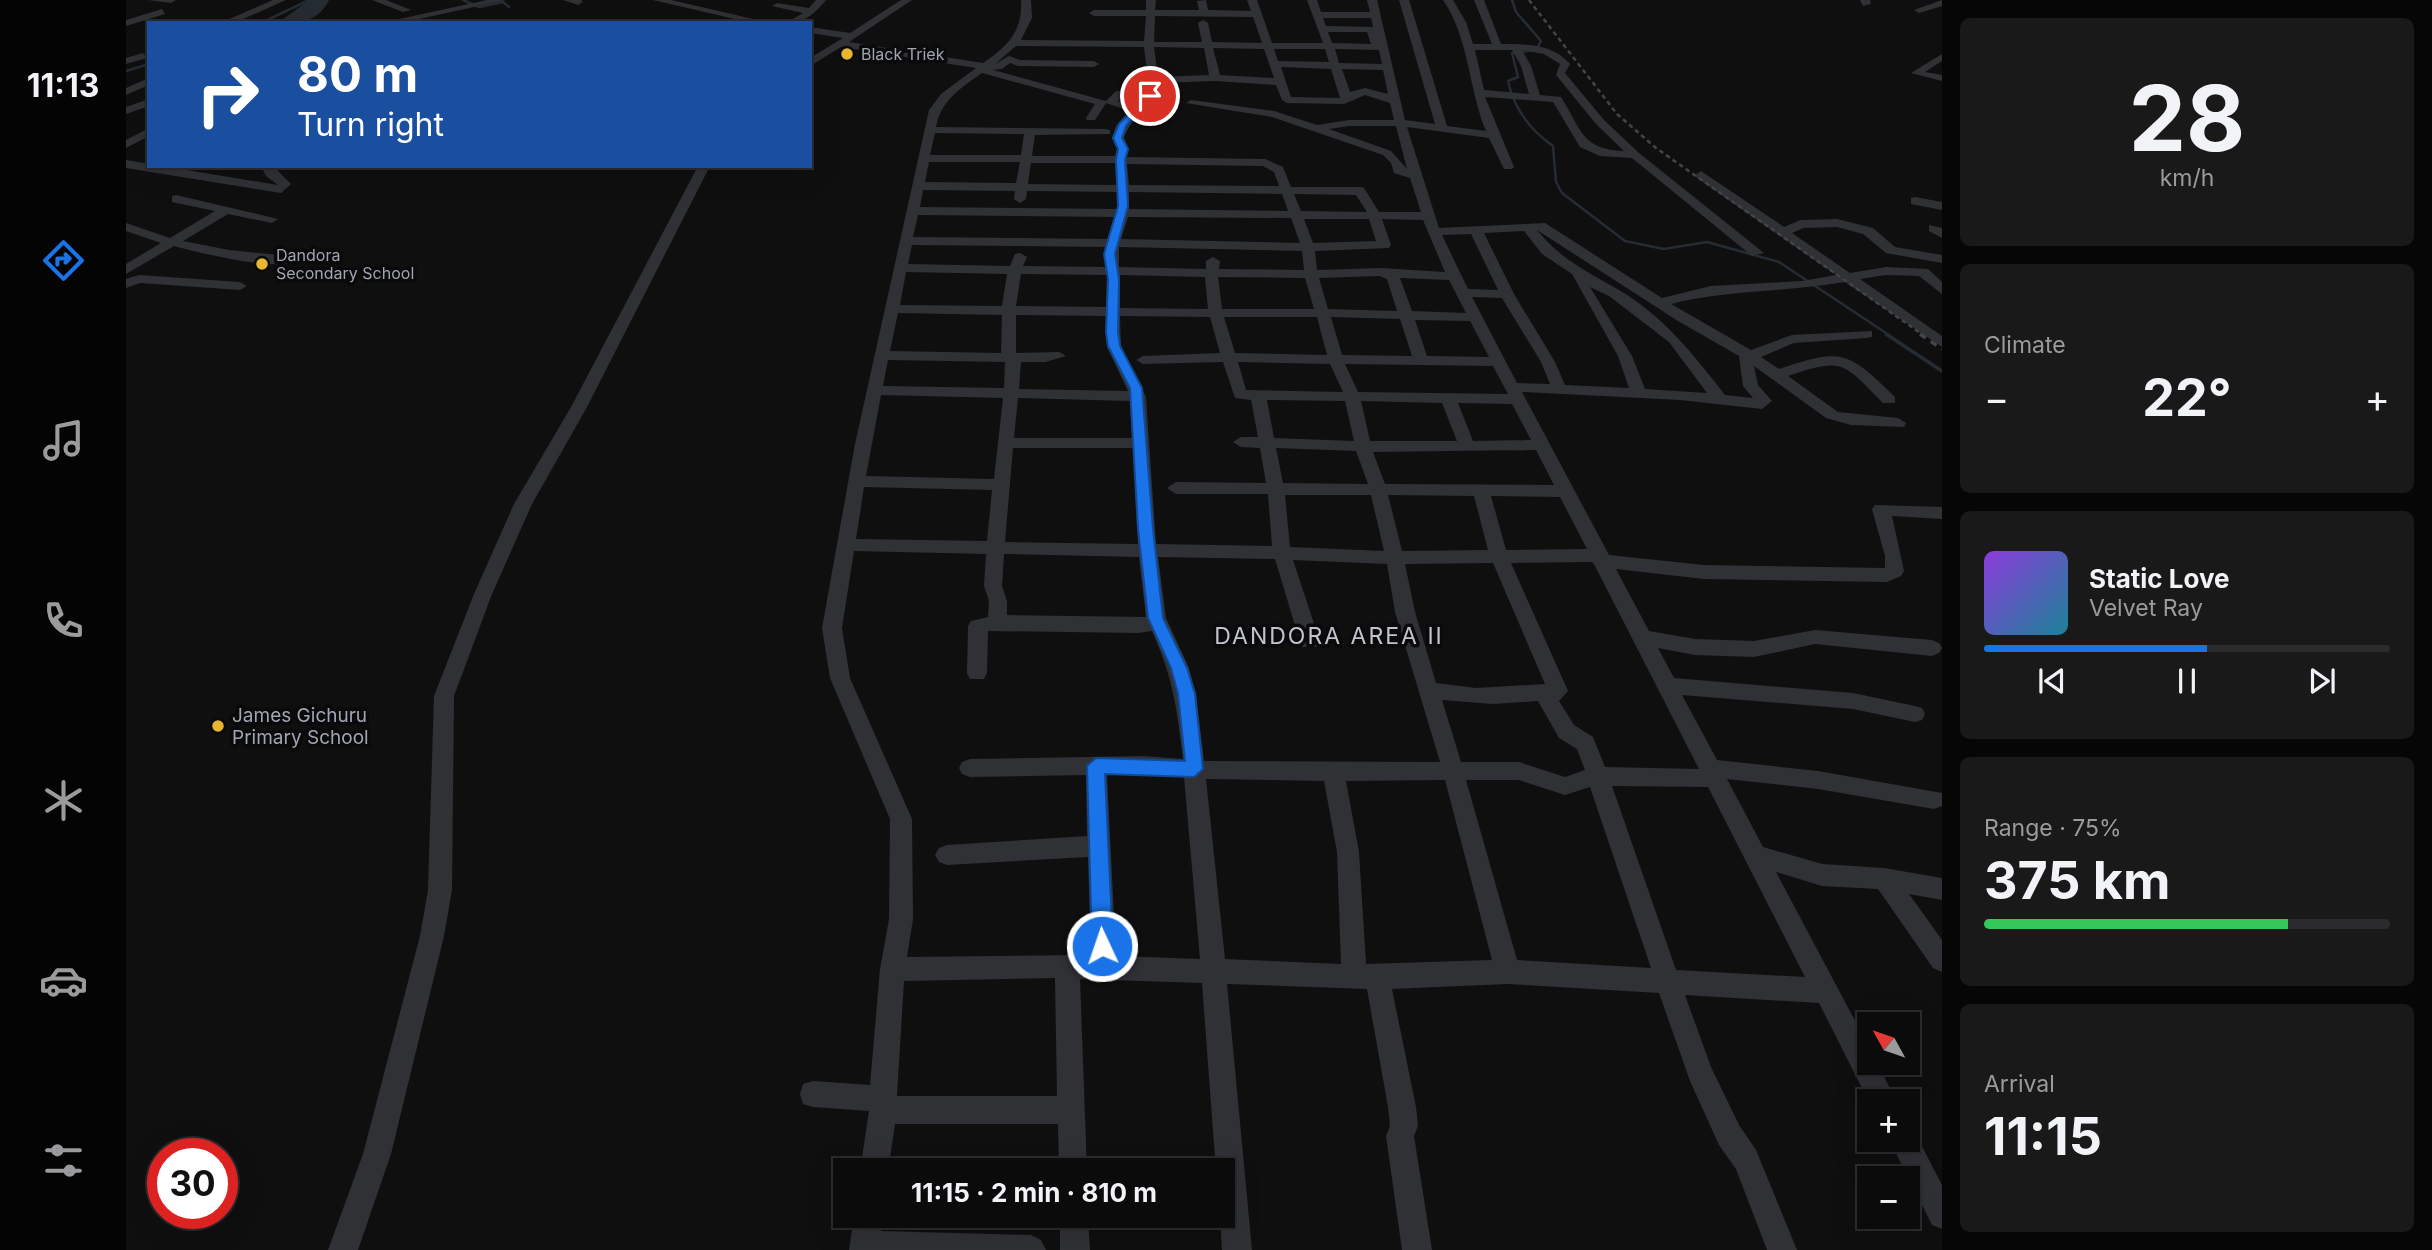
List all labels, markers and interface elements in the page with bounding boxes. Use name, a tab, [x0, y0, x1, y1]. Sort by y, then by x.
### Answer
place label: Black Triek	[861, 44, 945, 64]
text: 80 m	[297, 45, 418, 104]
marker: Black Triek	[839, 46, 855, 62]
icon: right	[182, 49, 273, 140]
text: 28	[2129, 63, 2245, 173]
text: 11:13	[27, 66, 99, 105]
pin	[1120, 66, 1180, 126]
icon: arrive	[1131, 77, 1169, 115]
text: Turn right	[297, 105, 444, 144]
text: km/h	[2160, 164, 2214, 192]
icon: directions	[39, 236, 88, 285]
place label: Dandora Secondary School	[276, 245, 414, 283]
marker: Dandora Secondary School	[254, 256, 270, 272]
text: Climate	[1984, 331, 2066, 359]
text: 22°	[2142, 366, 2232, 429]
text: −	[1984, 375, 2009, 421]
text: +	[2365, 375, 2390, 421]
icon: music	[39, 416, 88, 465]
text: Static Love	[2089, 563, 2230, 594]
text: Velvet Ray	[2089, 594, 2203, 622]
icon: phone	[39, 596, 88, 645]
district label: DANDORA AREA II	[1214, 622, 1444, 650]
icon: previous	[2033, 662, 2071, 700]
icon: pause	[2168, 662, 2206, 700]
icon: next	[2303, 662, 2341, 700]
place label: James Gichuru Primary School	[232, 704, 369, 749]
marker: James Gichuru Primary School	[210, 718, 226, 734]
icon: climate	[39, 776, 88, 825]
text: Range · 75%	[1984, 814, 2122, 842]
text: 375 km	[1984, 849, 2170, 912]
position arrow	[1065, 909, 1139, 983]
icon: car	[39, 956, 88, 1005]
north arrow	[1857, 1012, 1920, 1074]
map controls	[1857, 1012, 1920, 1229]
text: Arrival	[1984, 1070, 2055, 1098]
button: +	[1857, 1089, 1920, 1152]
text: 11:15	[1984, 1105, 2102, 1168]
icon: filters	[39, 1136, 88, 1185]
speed limit sign: 30	[147, 1138, 238, 1229]
button: −	[1857, 1166, 1920, 1229]
text: 11:15 · 2 min · 810 m	[911, 1177, 1157, 1208]

